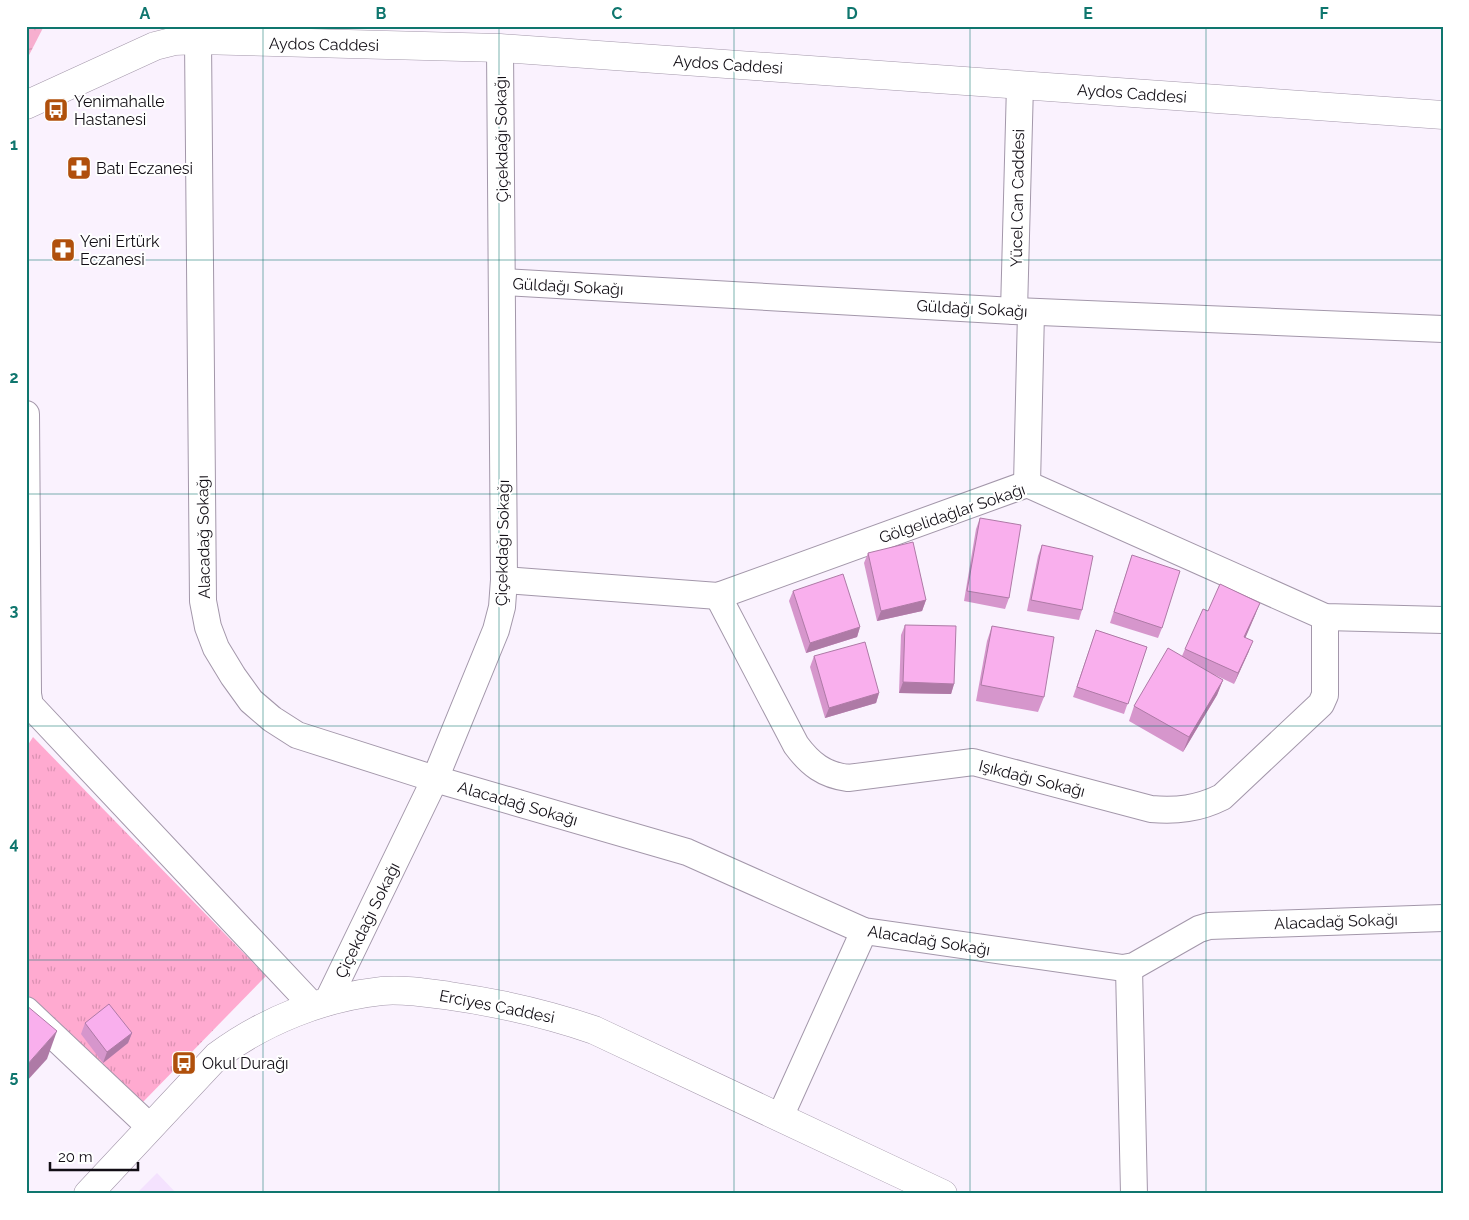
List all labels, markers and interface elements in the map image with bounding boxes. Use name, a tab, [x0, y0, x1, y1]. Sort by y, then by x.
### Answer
text: A	[140, 4, 151, 23]
text: B	[376, 4, 387, 23]
text: C	[612, 4, 623, 23]
text: D	[846, 4, 858, 23]
text: E	[1083, 4, 1093, 23]
text: F	[1319, 4, 1329, 23]
street label: Aydos Caddesi	[269, 34, 379, 55]
street label: Aydos Caddesi	[672, 51, 784, 78]
street label: Çiçekdağı Sokağı	[491, 76, 512, 202]
street label: Aydos Caddesi	[1076, 80, 1188, 107]
place label: Yenimahalle Hastanesi	[74, 92, 165, 129]
bus stop icon: Yenimahalle Hastanesi	[43, 97, 69, 123]
street label: Yücel Can Caddesi	[1007, 129, 1028, 267]
text: 1	[10, 135, 18, 154]
pharmacy icon: Batı Eczanesi	[66, 155, 92, 181]
place label: Batı Eczanesi	[96, 159, 193, 178]
place label: Yeni Ertürk Eczanesi	[80, 232, 160, 269]
pharmacy icon: Yeni Ertürk Eczanesi	[50, 237, 76, 263]
street label: Güldağı Sokağı	[512, 274, 624, 299]
street label: Güldağı Sokağı	[916, 296, 1028, 321]
text: 2	[9, 368, 19, 387]
street label: Alacadağ Sokağı	[193, 475, 214, 599]
street label: Çiçekdağı Sokağı	[492, 480, 513, 606]
street label: Gölgelidağlar Sokağı	[877, 480, 1028, 547]
text: 3	[10, 601, 19, 620]
street label: Işıkdağı Sokağı	[977, 756, 1087, 801]
street label: Alacadağ Sokağı	[456, 777, 580, 830]
text: 4	[9, 834, 19, 853]
street label: Çiçekdağı Sokağı	[331, 859, 404, 981]
street label: Alacadağ Sokağı	[1274, 910, 1398, 933]
street label: Alacadağ Sokağı	[866, 921, 992, 960]
street label: Erciyes Caddesi	[438, 986, 556, 1027]
bus stop icon: Okul Durağı	[171, 1050, 197, 1076]
place label: Okul Durağı	[202, 1054, 289, 1073]
text: 5	[10, 1067, 19, 1086]
scale bar	[50, 1140, 138, 1172]
text: 20 m	[58, 1148, 93, 1166]

